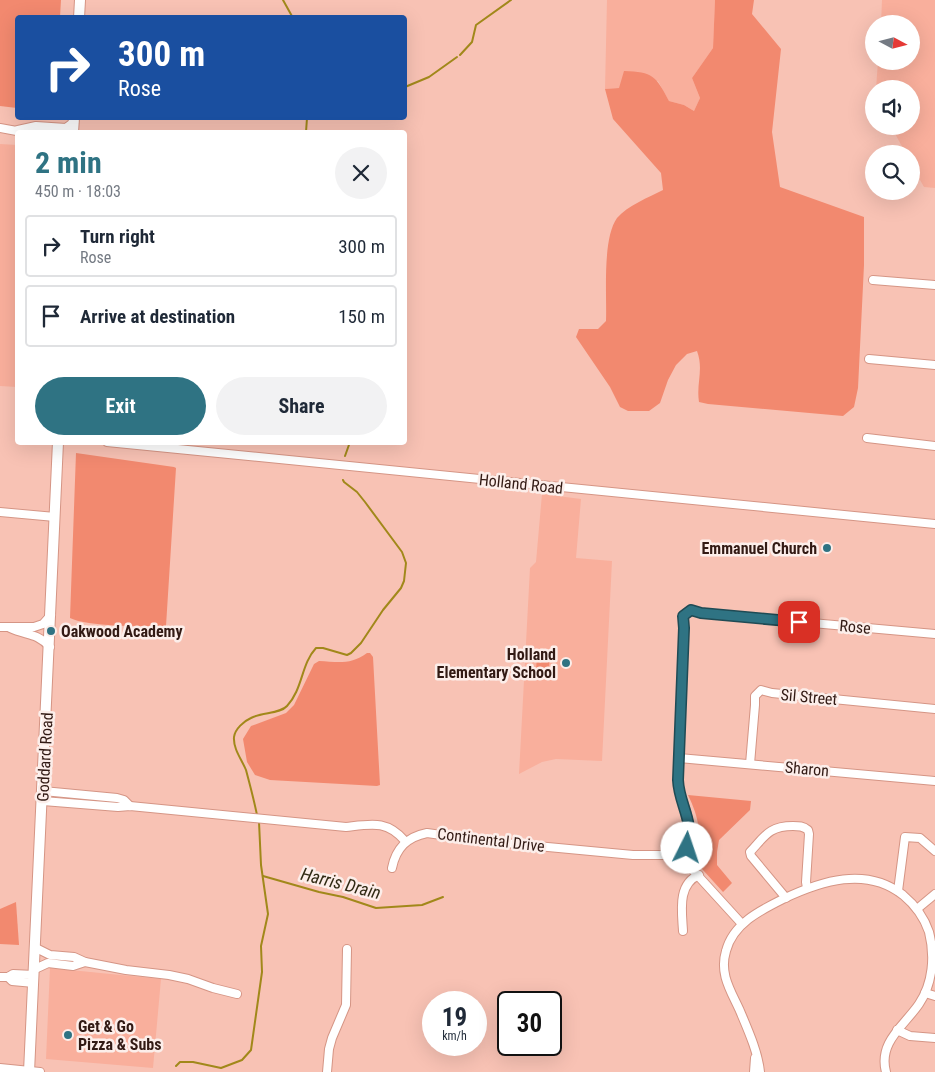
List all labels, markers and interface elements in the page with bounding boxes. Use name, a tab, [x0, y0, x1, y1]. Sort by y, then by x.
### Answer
north arrow	[865, 15, 920, 70]
map controls	[865, 15, 920, 200]
text: 300 m	[118, 34, 205, 75]
icon: right	[35, 35, 100, 100]
text: Rose	[118, 76, 161, 101]
button: sound	[865, 80, 920, 135]
text: 2 min	[35, 145, 102, 180]
button: search	[865, 145, 920, 200]
button: close	[335, 147, 387, 199]
text: 450 m · 18:03	[35, 182, 121, 201]
text: Turn right	[80, 225, 155, 248]
icon: right	[37, 232, 65, 260]
text: 300 m	[338, 235, 385, 258]
text: Rose	[80, 248, 111, 267]
icon: arrive	[37, 302, 65, 330]
text: Arrive at destination	[80, 305, 235, 328]
text: 150 m	[338, 305, 385, 328]
button: Exit	[35, 377, 206, 435]
button: Share	[216, 377, 387, 435]
street label: Holland Road	[478, 470, 564, 498]
place label: Emmanuel Church	[702, 539, 817, 558]
marker: Emmanuel Church	[821, 542, 833, 554]
pin	[778, 601, 820, 643]
icon: arrive	[785, 608, 813, 636]
street label: Rose	[839, 616, 871, 638]
place label: Oakwood Academy	[61, 622, 183, 641]
marker: Oakwood Academy	[45, 625, 57, 637]
place label: Holland Elementary School	[437, 645, 556, 682]
marker: Holland Elementary School	[560, 657, 572, 669]
street label: Sil Street	[780, 685, 838, 709]
street label: Goddard Road	[33, 712, 57, 802]
street label: Sharon	[784, 758, 830, 780]
position arrow	[660, 821, 712, 873]
street label: Continental Drive	[436, 824, 546, 856]
water label: Harris Drain	[299, 863, 383, 903]
speed limit sign: 30	[497, 991, 562, 1056]
text: 19	[442, 1003, 467, 1032]
place label: Get & Go Pizza & Subs	[78, 1017, 161, 1054]
marker: Get & Go Pizza & Subs	[62, 1029, 74, 1041]
text: km/h	[442, 1029, 467, 1043]

